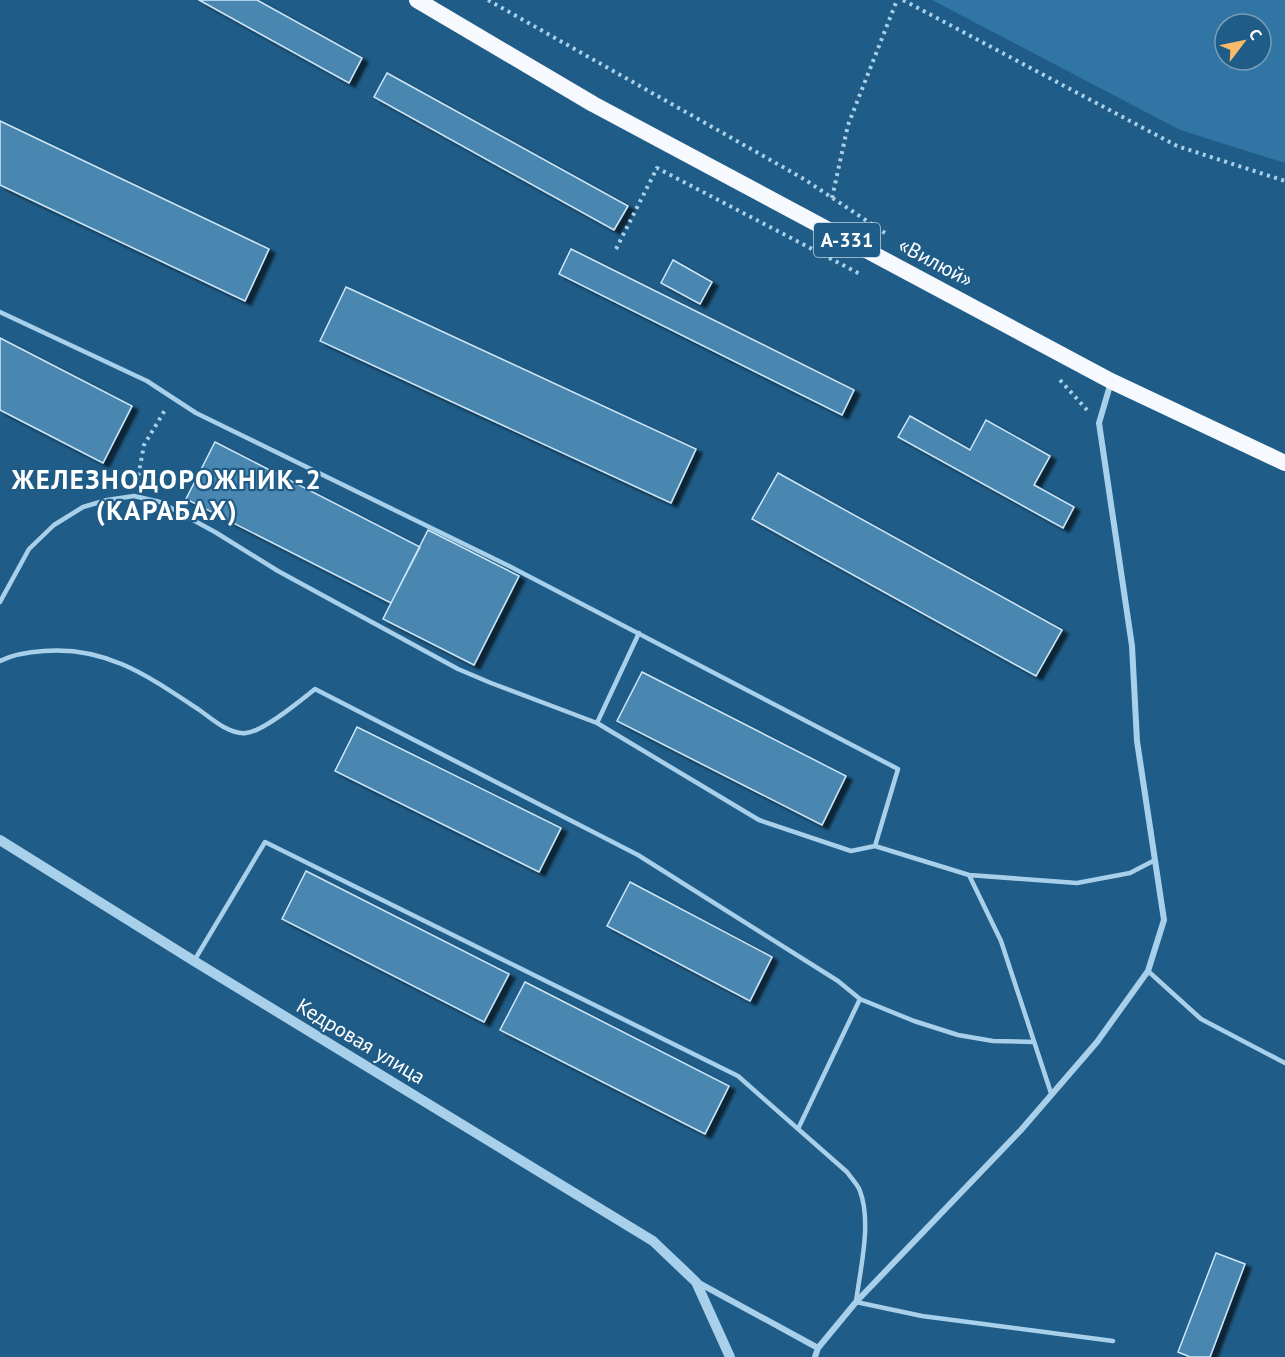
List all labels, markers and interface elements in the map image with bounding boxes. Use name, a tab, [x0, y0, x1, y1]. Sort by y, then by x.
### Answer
north arrow	[1213, 12, 1273, 72]
text: С	[1245, 25, 1267, 43]
road number: А-331	[814, 223, 880, 257]
street label: «Вилюй»	[894, 231, 978, 293]
district label: ЖЕЛЕЗНОДОРОЖНИК-2 (КАРАБАХ)	[11, 462, 322, 527]
street label: Кедровая улица	[292, 992, 430, 1090]

